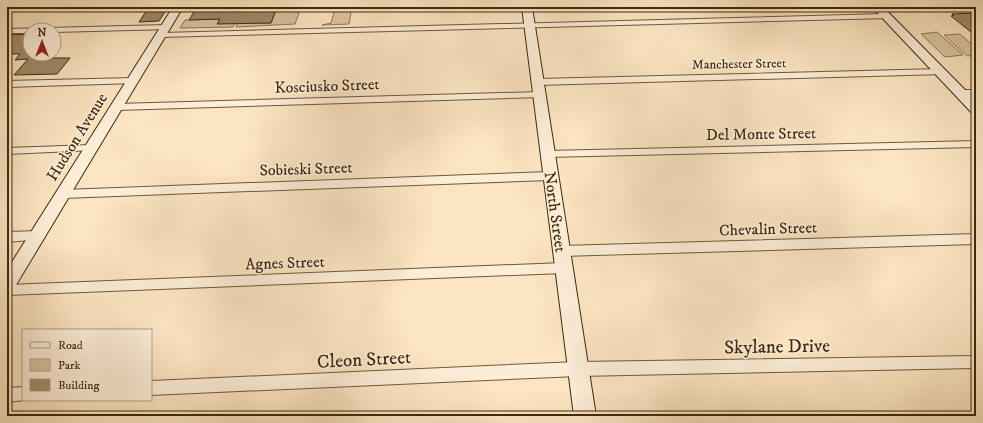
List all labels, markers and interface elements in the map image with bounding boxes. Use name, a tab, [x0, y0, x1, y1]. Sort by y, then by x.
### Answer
north arrow	[22, 22, 62, 62]
text: N	[37, 26, 47, 40]
street label: Manchester Street	[692, 55, 786, 73]
street label: Kosciusko Street	[274, 74, 380, 98]
street label: Hudson Avenue	[42, 89, 112, 185]
street label: Del Monte Street	[706, 123, 816, 145]
street label: Sobieski Street	[259, 157, 353, 181]
street label: North Street	[539, 170, 571, 254]
street label: Chevalin Street	[719, 217, 817, 241]
street label: Agnes Street	[245, 252, 325, 274]
legend	[22, 329, 152, 401]
street label: Skylane Drive	[724, 335, 830, 359]
text: Road	[58, 338, 83, 353]
street label: Cleon Street	[316, 346, 412, 374]
text: Park	[58, 358, 80, 373]
text: Building	[58, 378, 99, 393]

